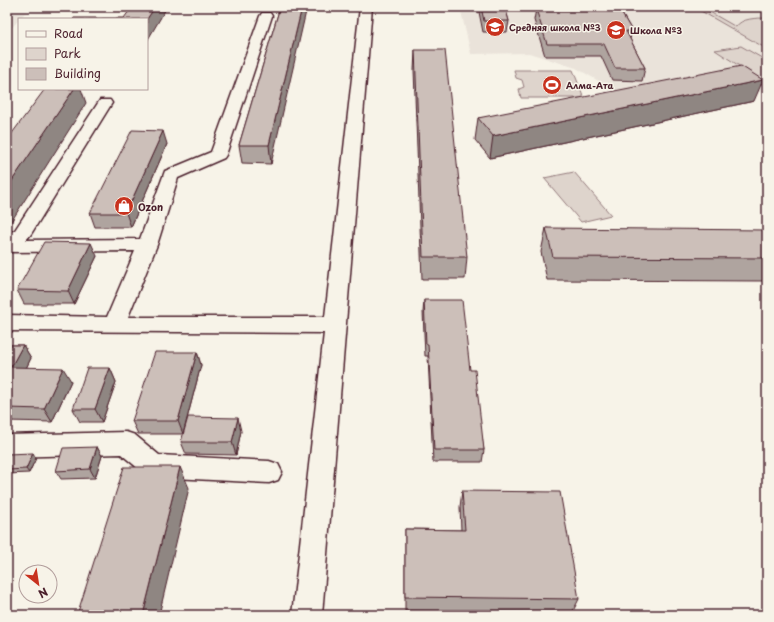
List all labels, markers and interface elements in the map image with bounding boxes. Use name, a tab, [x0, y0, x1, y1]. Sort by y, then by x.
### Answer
school or university icon: Средняя школа №3	[484, 16, 506, 38]
legend	[18, 18, 148, 90]
school or university icon: Школа №3	[605, 19, 627, 41]
place label: Средняя школа №3	[509, 20, 601, 34]
place label: Школа №3	[630, 23, 682, 37]
text: Road	[54, 24, 83, 42]
text: Park	[54, 44, 81, 62]
text: Building	[54, 64, 101, 82]
sports icon: Алма-Ата	[541, 74, 563, 96]
place label: Алма-Ата	[566, 78, 614, 92]
shop icon: Ozon	[113, 195, 135, 217]
place label: Ozon	[138, 199, 163, 214]
north arrow	[18, 564, 58, 604]
text: N	[35, 584, 51, 603]

